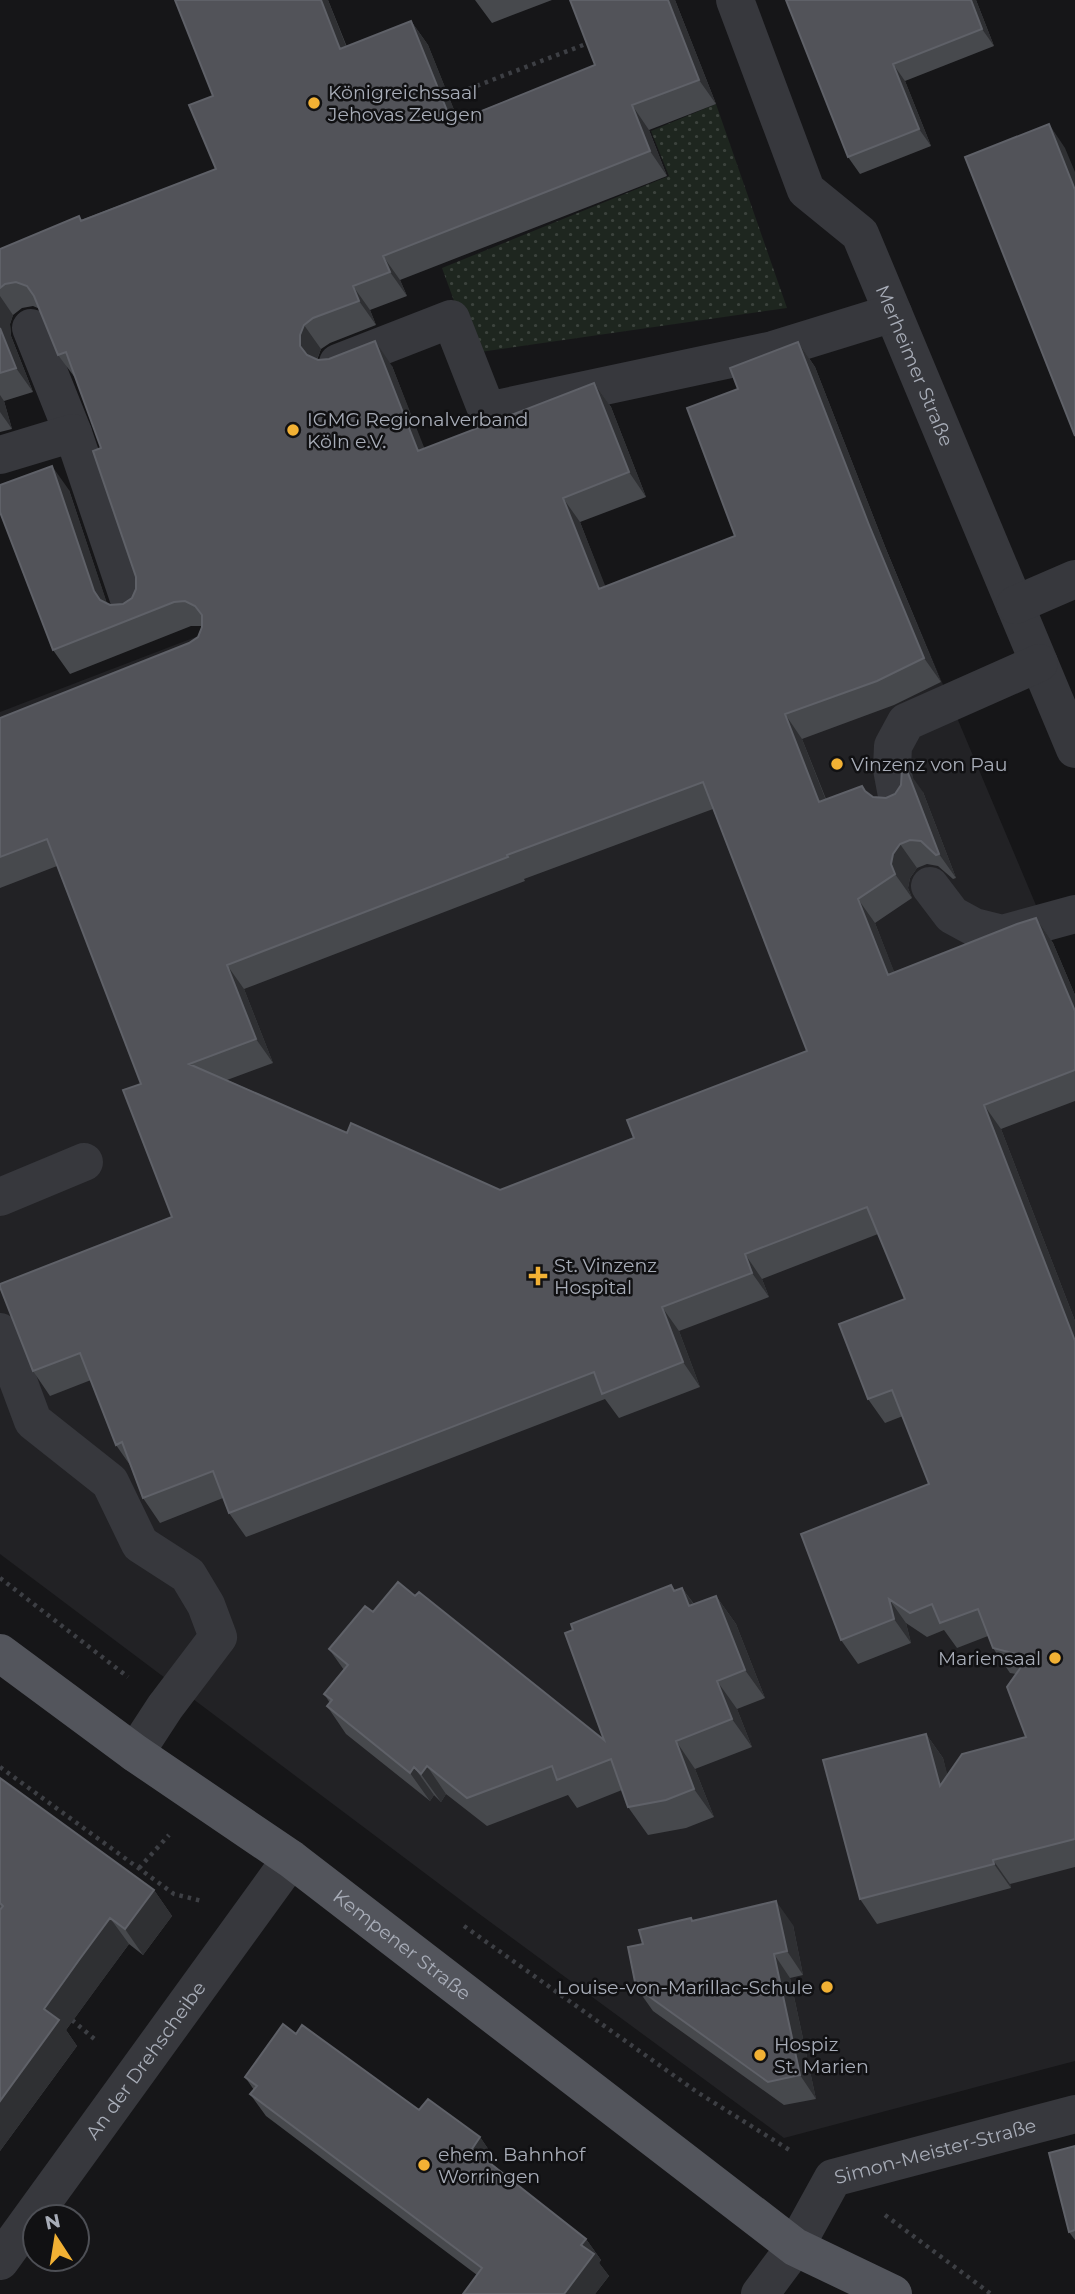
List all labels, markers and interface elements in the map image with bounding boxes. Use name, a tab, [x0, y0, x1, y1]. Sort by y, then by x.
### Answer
place label: Königreichssaal Jehovas Zeugen	[327, 81, 483, 126]
marker: Königreichssaal Jehovas Zeugen	[306, 95, 322, 111]
street label: Merheimer Straße	[871, 281, 959, 450]
place label: IGMG Regionalverband Köln e.V.	[307, 408, 528, 453]
marker: IGMG Regionalverband Köln e.V.	[285, 422, 301, 438]
place label: Vinzenz von Pau	[851, 753, 1008, 776]
marker: Vinzenz von Pau	[829, 756, 845, 772]
place label: St. Vinzenz Hospital	[554, 1254, 657, 1299]
marker: St. Vinzenz Hospital	[528, 1266, 548, 1286]
place label: Mariensaal	[938, 1647, 1041, 1670]
marker: Mariensaal	[1047, 1650, 1063, 1666]
street label: Kempener Straße	[329, 1884, 476, 2005]
place label: Louise-von-Marillac-Schule	[557, 1976, 813, 1999]
street label: An der Drehscheibe	[81, 1977, 210, 2144]
marker: Louise-von-Marillac-Schule	[819, 1979, 835, 1995]
place label: Hospiz St. Marien	[774, 2033, 869, 2078]
marker: Hospiz St. Marien	[752, 2047, 768, 2063]
street label: Simon-Meister-Straße	[832, 2113, 1039, 2189]
place label: ehem. Bahnhof Worringen	[438, 2143, 587, 2188]
marker: ehem. Bahnhof Worringen	[416, 2157, 432, 2173]
north arrow	[21, 2203, 91, 2273]
text: N	[43, 2209, 62, 2235]

